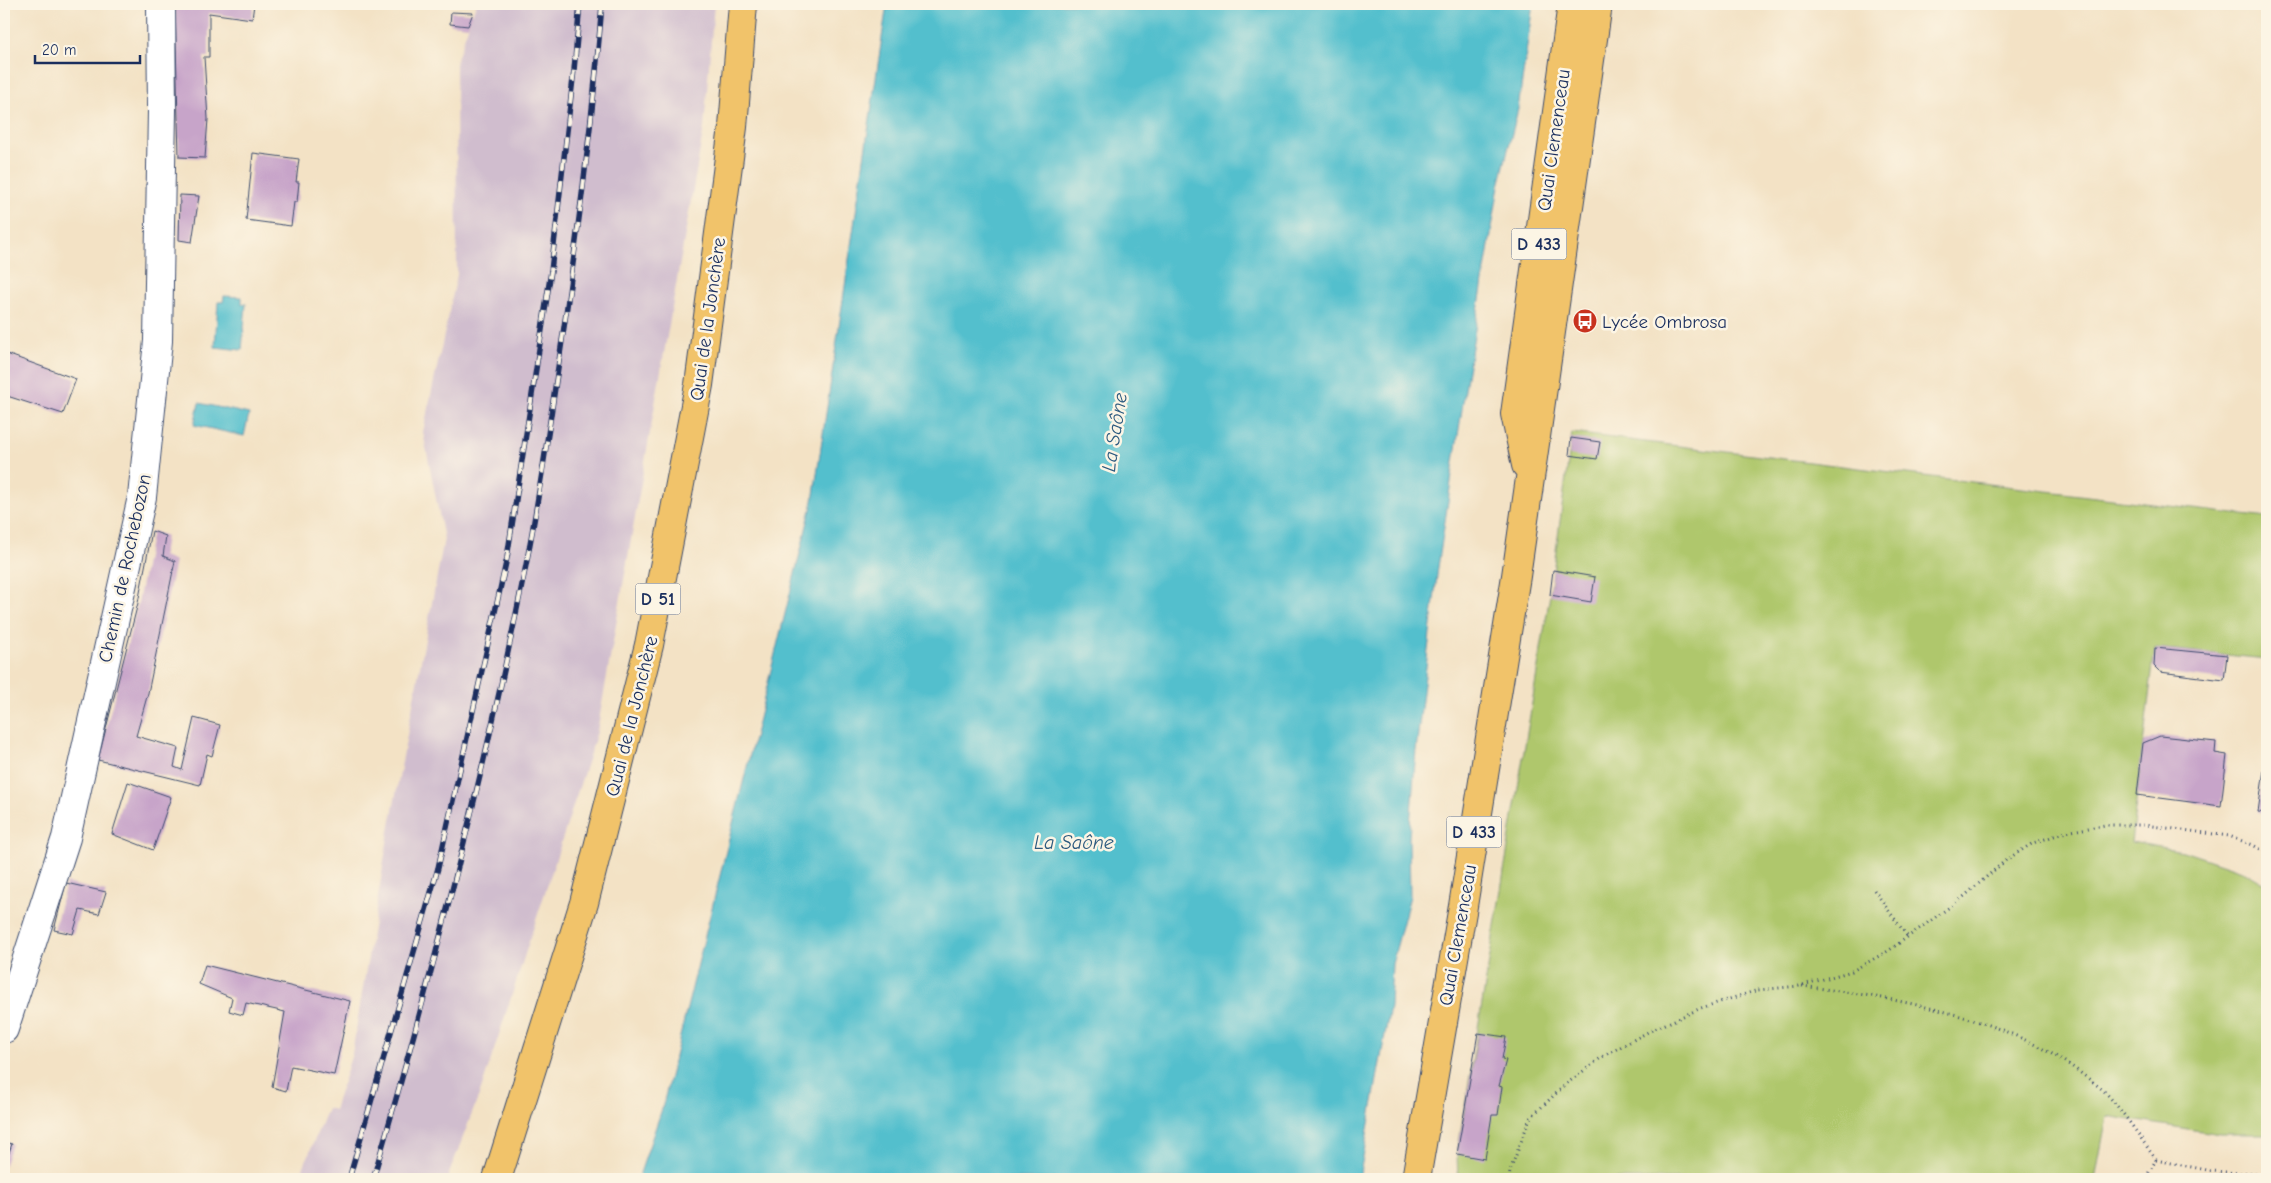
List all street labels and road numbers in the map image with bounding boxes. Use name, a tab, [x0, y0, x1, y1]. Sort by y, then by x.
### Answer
street label: Quai Clemenceau	[1533, 68, 1575, 212]
road number: D 433	[1512, 228, 1566, 260]
street label: Quai de la Jonchère	[686, 236, 730, 402]
street label: Chemin de Rochebozon	[94, 472, 156, 665]
road number: D 51	[636, 584, 680, 614]
street label: Quai de la Jonchère	[601, 634, 663, 799]
road number: D 433	[1446, 816, 1502, 848]
street label: Quai Clemenceau	[1435, 863, 1481, 1007]

